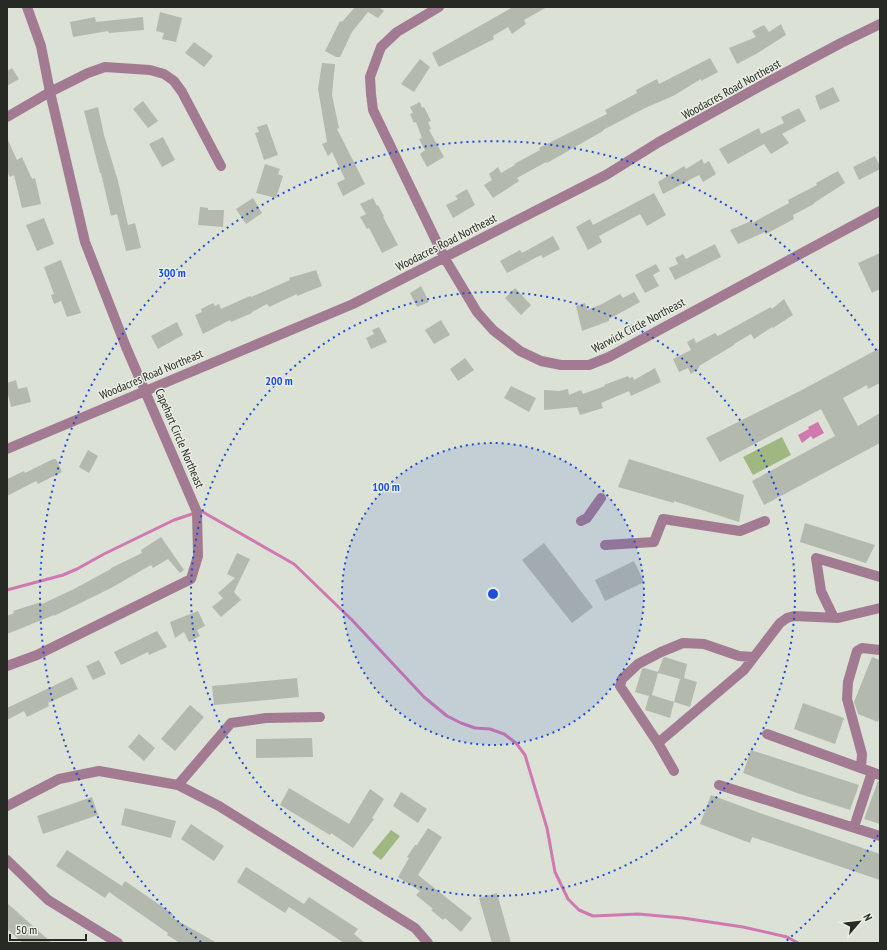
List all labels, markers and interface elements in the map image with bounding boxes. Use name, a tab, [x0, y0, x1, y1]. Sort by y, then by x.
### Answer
street label: Woodacres Road Northeast	[679, 55, 784, 122]
street label: Woodacres Road Northeast	[393, 210, 499, 274]
text: 300 m	[158, 265, 186, 280]
street label: Warwick Circle Northeast	[589, 294, 688, 356]
street label: Woodacres Road Northeast	[97, 345, 206, 403]
text: 200 m	[265, 373, 293, 388]
street label: Capehart Circle Northeast	[152, 386, 208, 491]
text: 100 m	[372, 479, 400, 494]
centre of rings	[486, 587, 500, 601]
north arrow	[839, 902, 879, 942]
text: N	[860, 911, 875, 923]
scale bar	[10, 916, 86, 942]
text: 50 m	[16, 922, 37, 937]

